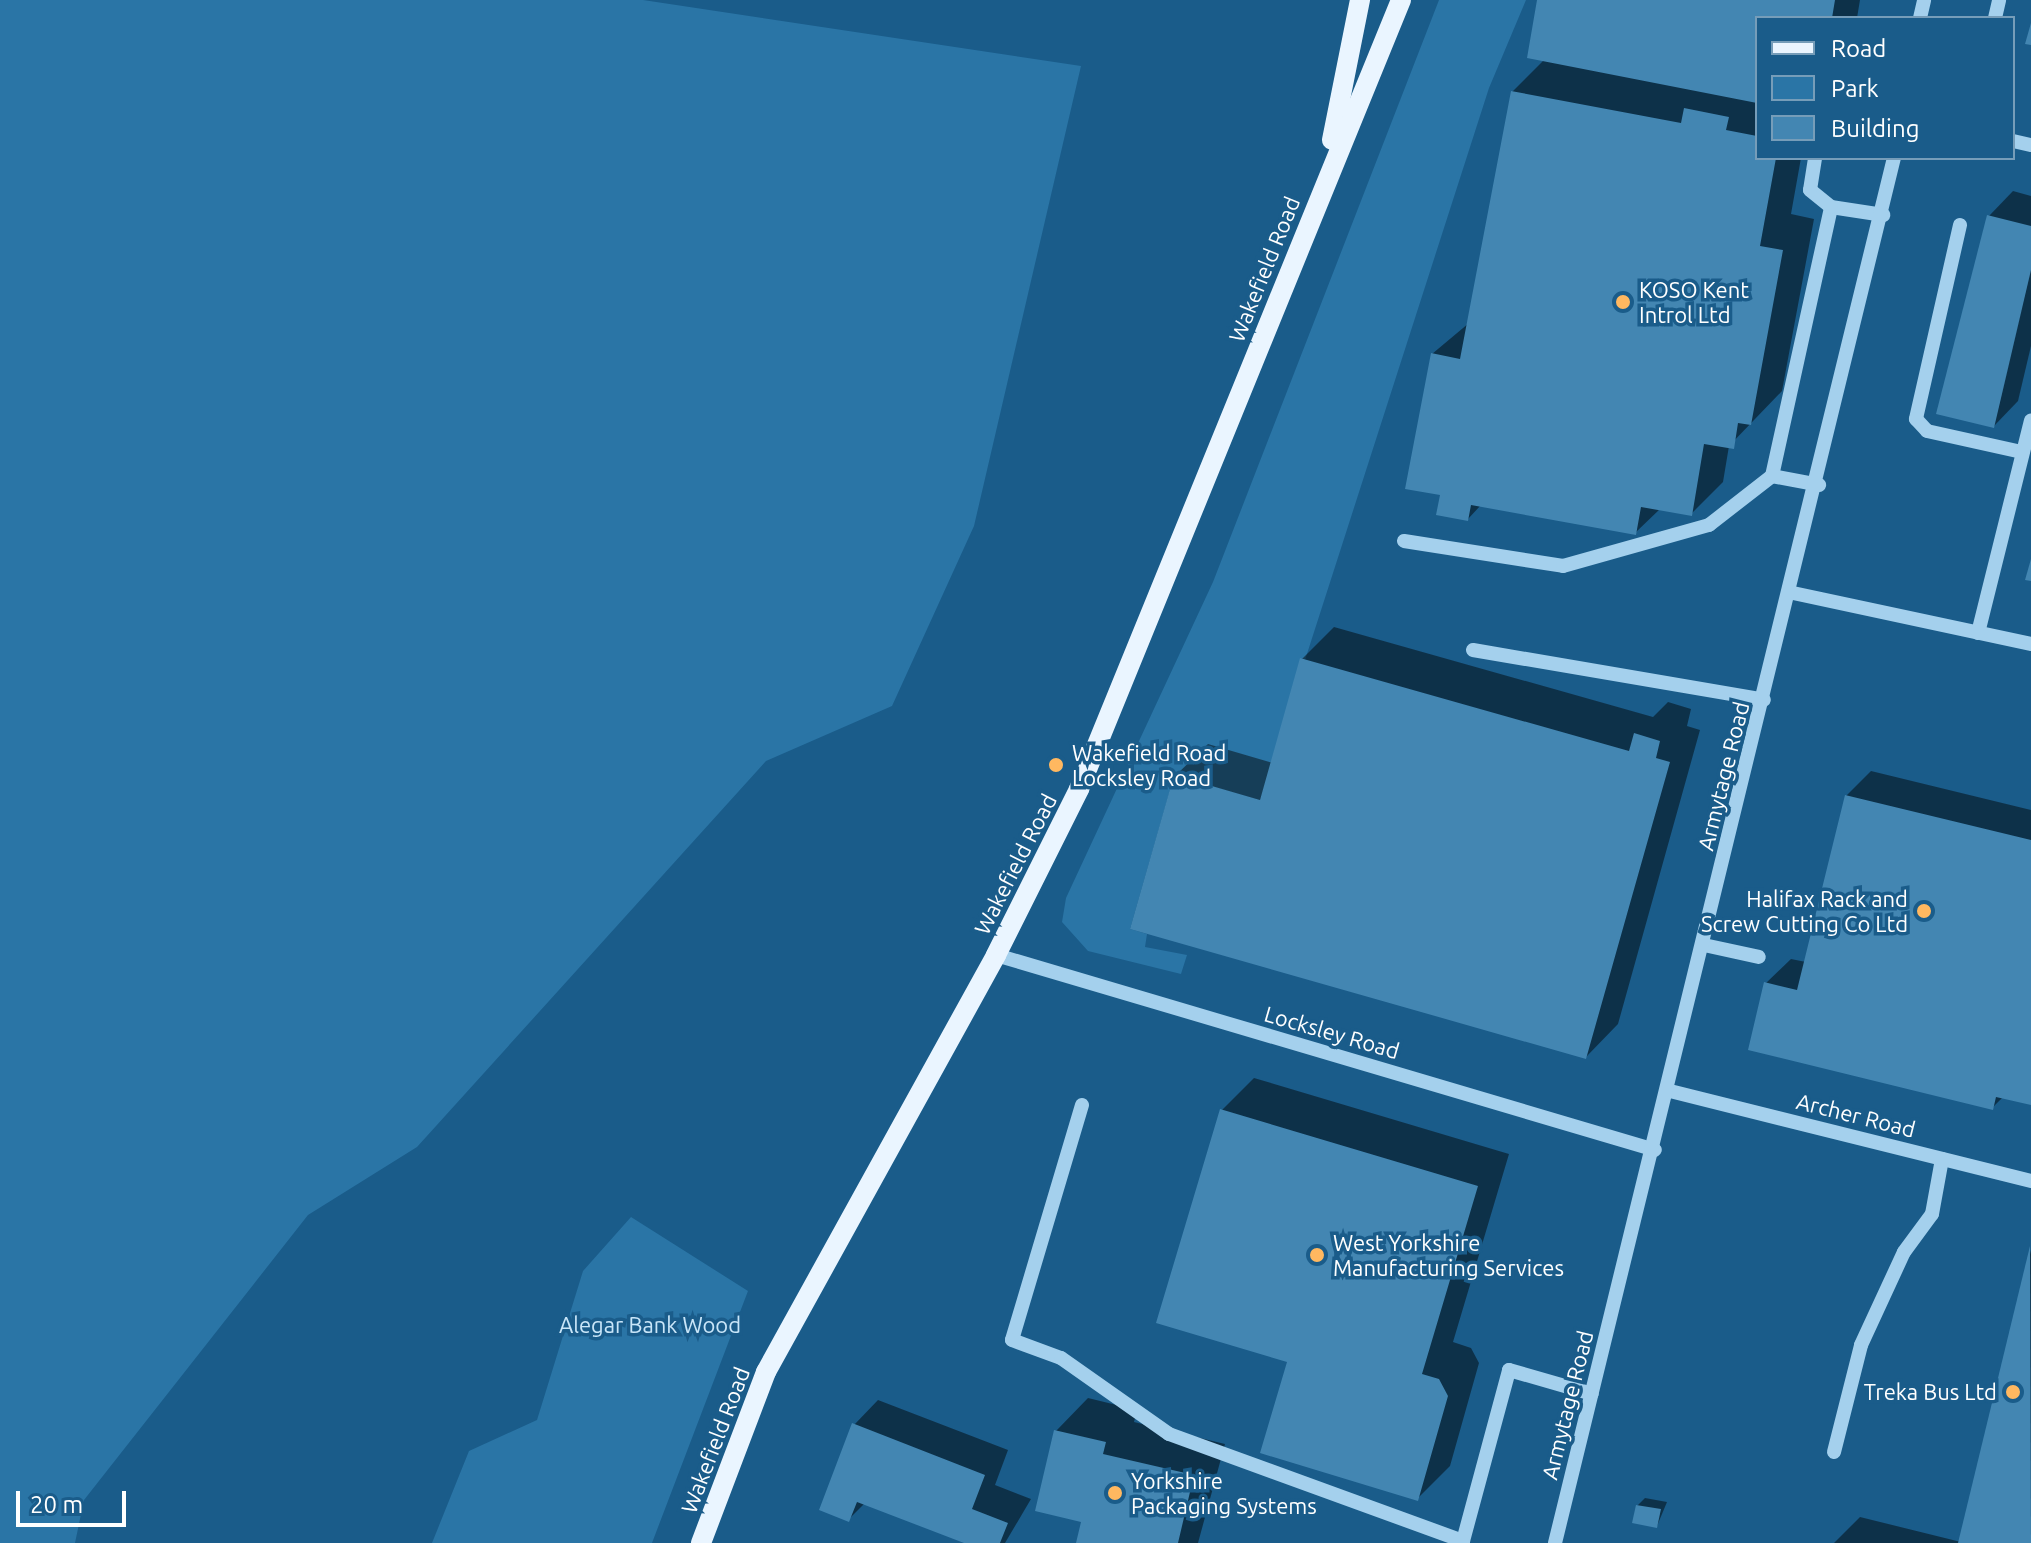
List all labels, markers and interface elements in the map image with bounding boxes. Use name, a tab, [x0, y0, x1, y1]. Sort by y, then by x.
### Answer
legend	[1755, 16, 2015, 160]
text: Road	[1831, 35, 1886, 62]
text: Park	[1831, 75, 1879, 102]
text: Building	[1831, 115, 1919, 142]
street label: Wakefield Road	[1223, 192, 1305, 346]
place label: KOSO Kent Introl Ltd	[1639, 276, 1749, 328]
marker: KOSO Kent Introl Ltd	[1614, 293, 1632, 311]
street label: Armytage Road	[1692, 699, 1754, 853]
place label: Wakefield Road Locksley Road	[1072, 739, 1226, 790]
marker: Wakefield Road Locksley Road	[1047, 756, 1065, 774]
street label: Wakefield Road	[968, 789, 1062, 939]
place label: Halifax Rack and Screw Cutting Co Ltd	[1701, 885, 1908, 936]
marker: Halifax Rack and Screw Cutting Co Ltd	[1915, 902, 1933, 920]
street label: Locksley Road	[1261, 1000, 1403, 1064]
street label: Archer Road	[1794, 1087, 1918, 1143]
place label: West Yorkshire Manufacturing Services	[1333, 1229, 1564, 1280]
marker: West Yorkshire Manufacturing Services	[1308, 1246, 1326, 1264]
park label: Alegar Bank Wood	[559, 1312, 741, 1338]
street label: Armytage Road	[1536, 1328, 1598, 1482]
street label: Wakefield Road	[675, 1363, 755, 1517]
place label: Treka Bus Ltd	[1864, 1379, 1997, 1405]
marker: Treka Bus Ltd	[2004, 1383, 2022, 1401]
place label: Yorkshire Packaging Systems	[1131, 1467, 1317, 1518]
scale bar	[20, 1475, 130, 1525]
marker: Yorkshire Packaging Systems	[1106, 1484, 1124, 1502]
text: 20 m	[30, 1491, 83, 1518]

